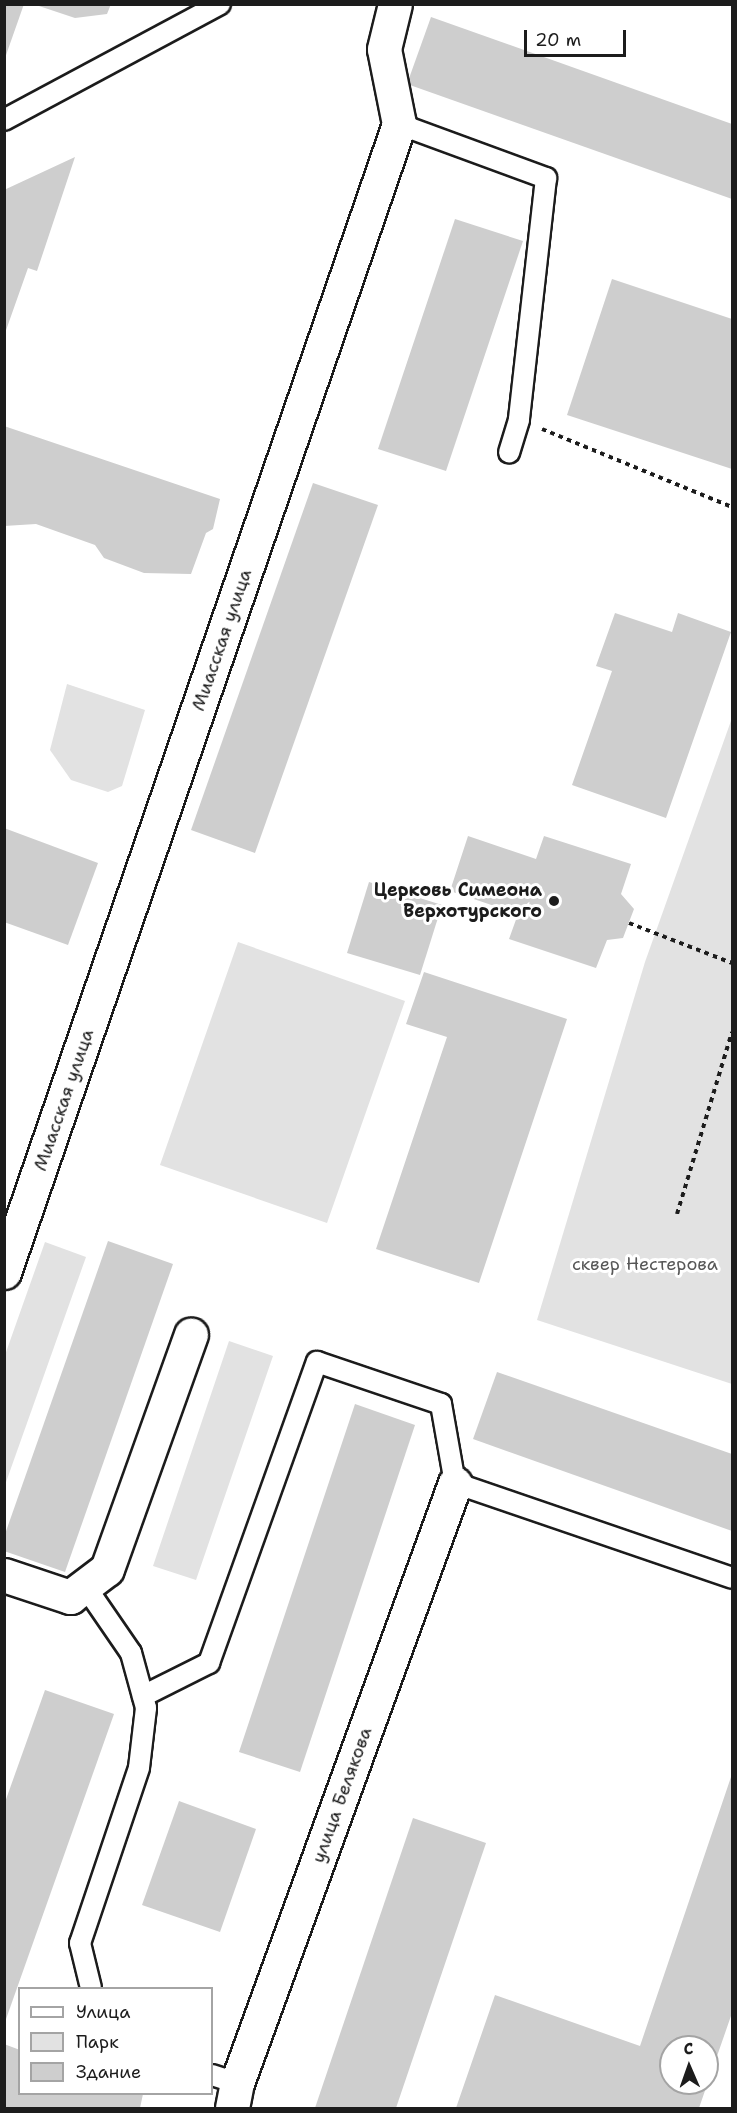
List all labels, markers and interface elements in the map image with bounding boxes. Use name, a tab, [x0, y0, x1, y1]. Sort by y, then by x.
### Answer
scale bar	[527, 18, 629, 56]
text: 20 m	[535, 28, 581, 52]
street label: Миасская улица	[188, 566, 256, 714]
place label: Церковь Симеона Верхотурского	[374, 880, 542, 922]
marker: Церковь Симеона Верхотурского	[547, 894, 561, 908]
street label: Миасская улица	[30, 1026, 98, 1174]
park label: сквер Нестерова	[572, 1253, 718, 1275]
street label: улица Белякова	[307, 1724, 377, 1866]
legend	[18, 1987, 213, 2095]
text: Улица	[76, 2000, 130, 2024]
text: Парк	[76, 2030, 119, 2054]
north arrow	[659, 2035, 719, 2095]
text: С	[683, 2038, 694, 2059]
text: Здание	[76, 2060, 141, 2084]

